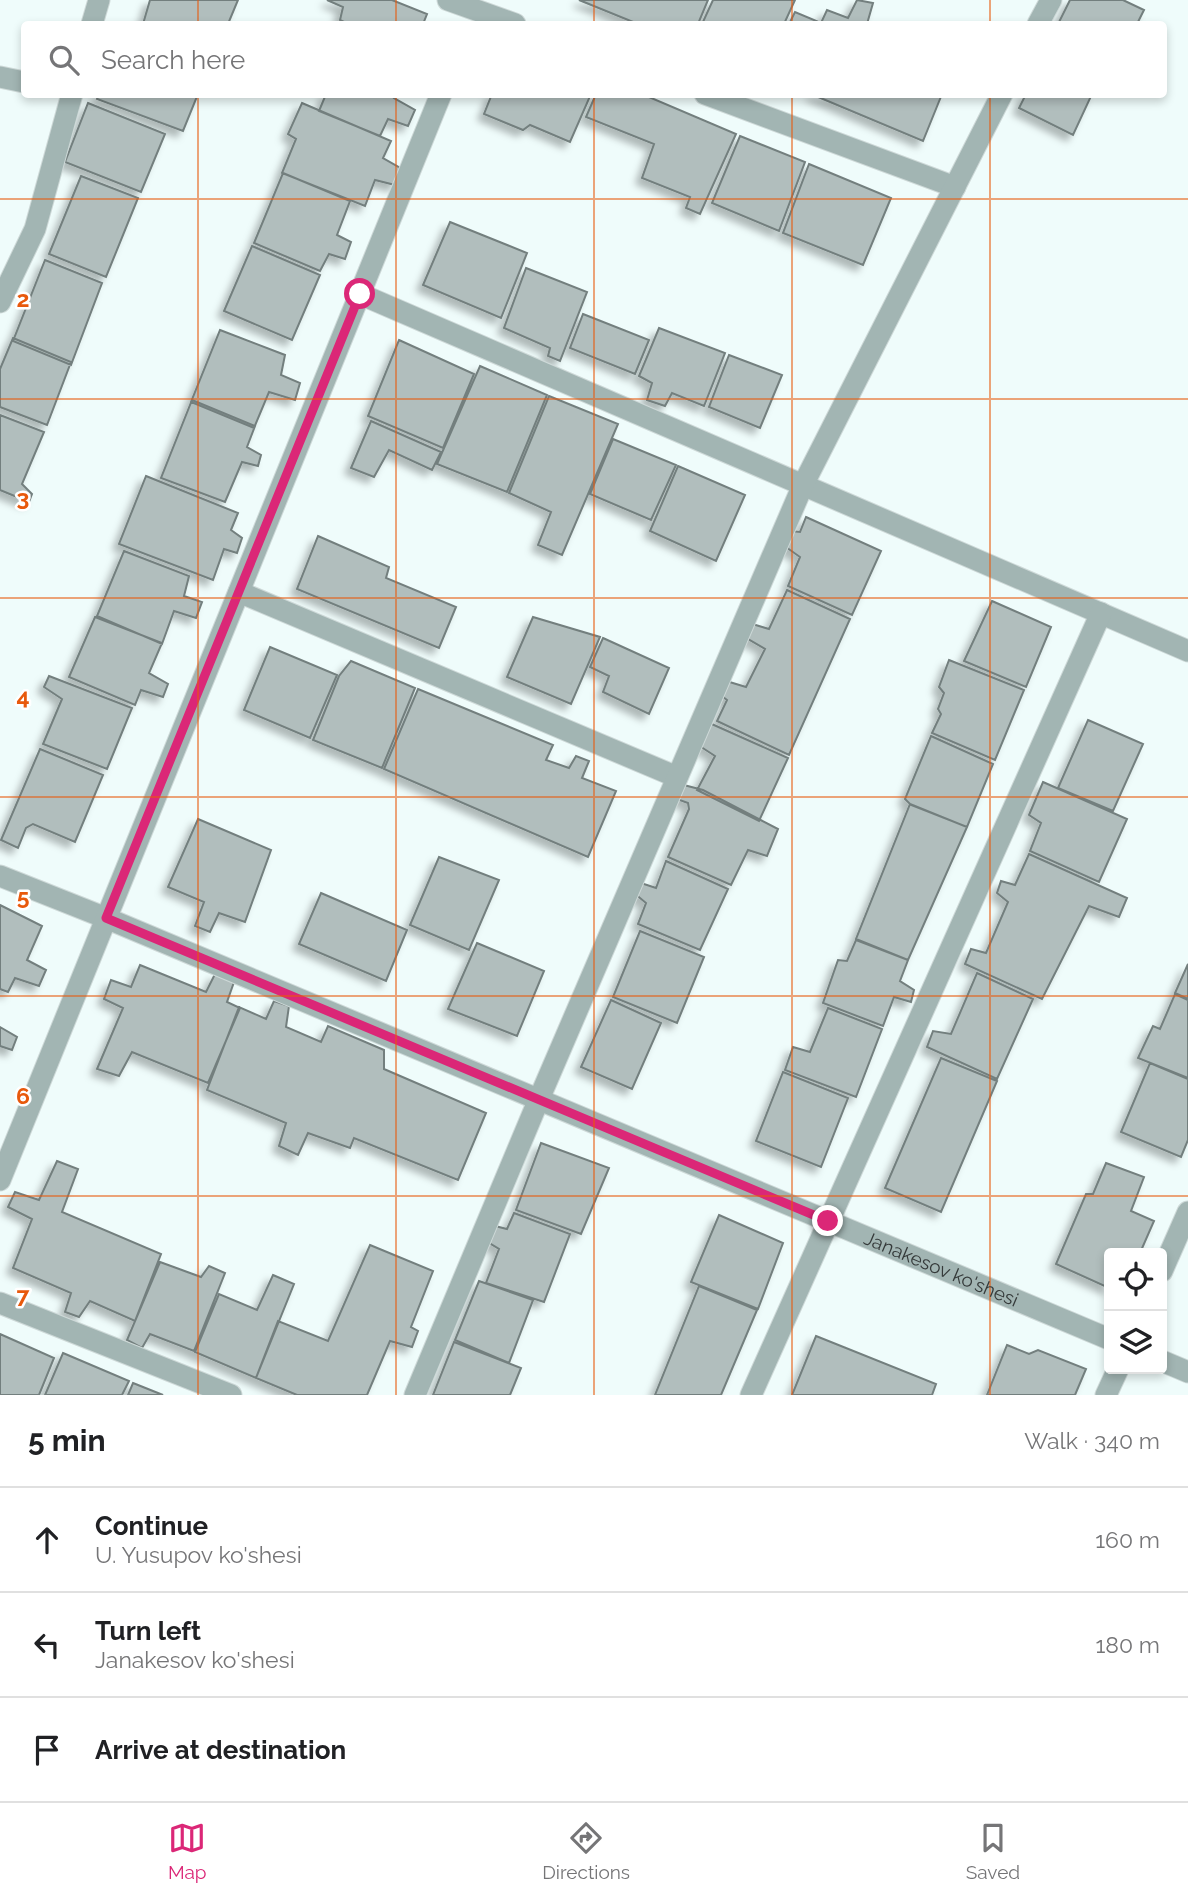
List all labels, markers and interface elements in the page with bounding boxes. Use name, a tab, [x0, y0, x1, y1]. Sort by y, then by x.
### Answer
search box	[21, 21, 1167, 98]
icon: search	[45, 41, 83, 79]
text: Search here	[101, 45, 245, 75]
route start	[344, 278, 375, 309]
text: 2	[17, 285, 29, 312]
text: 3	[17, 484, 29, 511]
text: 4	[16, 683, 30, 710]
text: 5	[17, 883, 30, 910]
text: 6	[16, 1082, 30, 1109]
route end	[812, 1205, 843, 1236]
street label: Janakesov ko'shesi	[861, 1227, 1022, 1311]
map controls	[1104, 1248, 1167, 1374]
button: locate	[1104, 1248, 1167, 1311]
text: 7	[17, 1281, 30, 1308]
button: layers	[1104, 1311, 1167, 1374]
text: 5 min	[28, 1423, 106, 1458]
text: Walk · 340 m	[1024, 1427, 1160, 1454]
text: Continue	[95, 1511, 208, 1541]
icon: ahead	[28, 1521, 66, 1559]
text: 160 m	[1095, 1526, 1160, 1553]
text: U. Yusupov ko'shesi	[95, 1541, 302, 1568]
text: Turn left	[95, 1616, 201, 1646]
icon: left	[28, 1626, 66, 1664]
text: 180 m	[1095, 1631, 1160, 1658]
text: Janakesov ko'shesi	[95, 1646, 295, 1673]
icon: arrive	[28, 1731, 66, 1769]
text: Arrive at destination	[95, 1735, 346, 1765]
tab: Map	[168, 1819, 207, 1883]
tab: Directions	[542, 1819, 630, 1883]
tab: Saved	[966, 1819, 1020, 1883]

